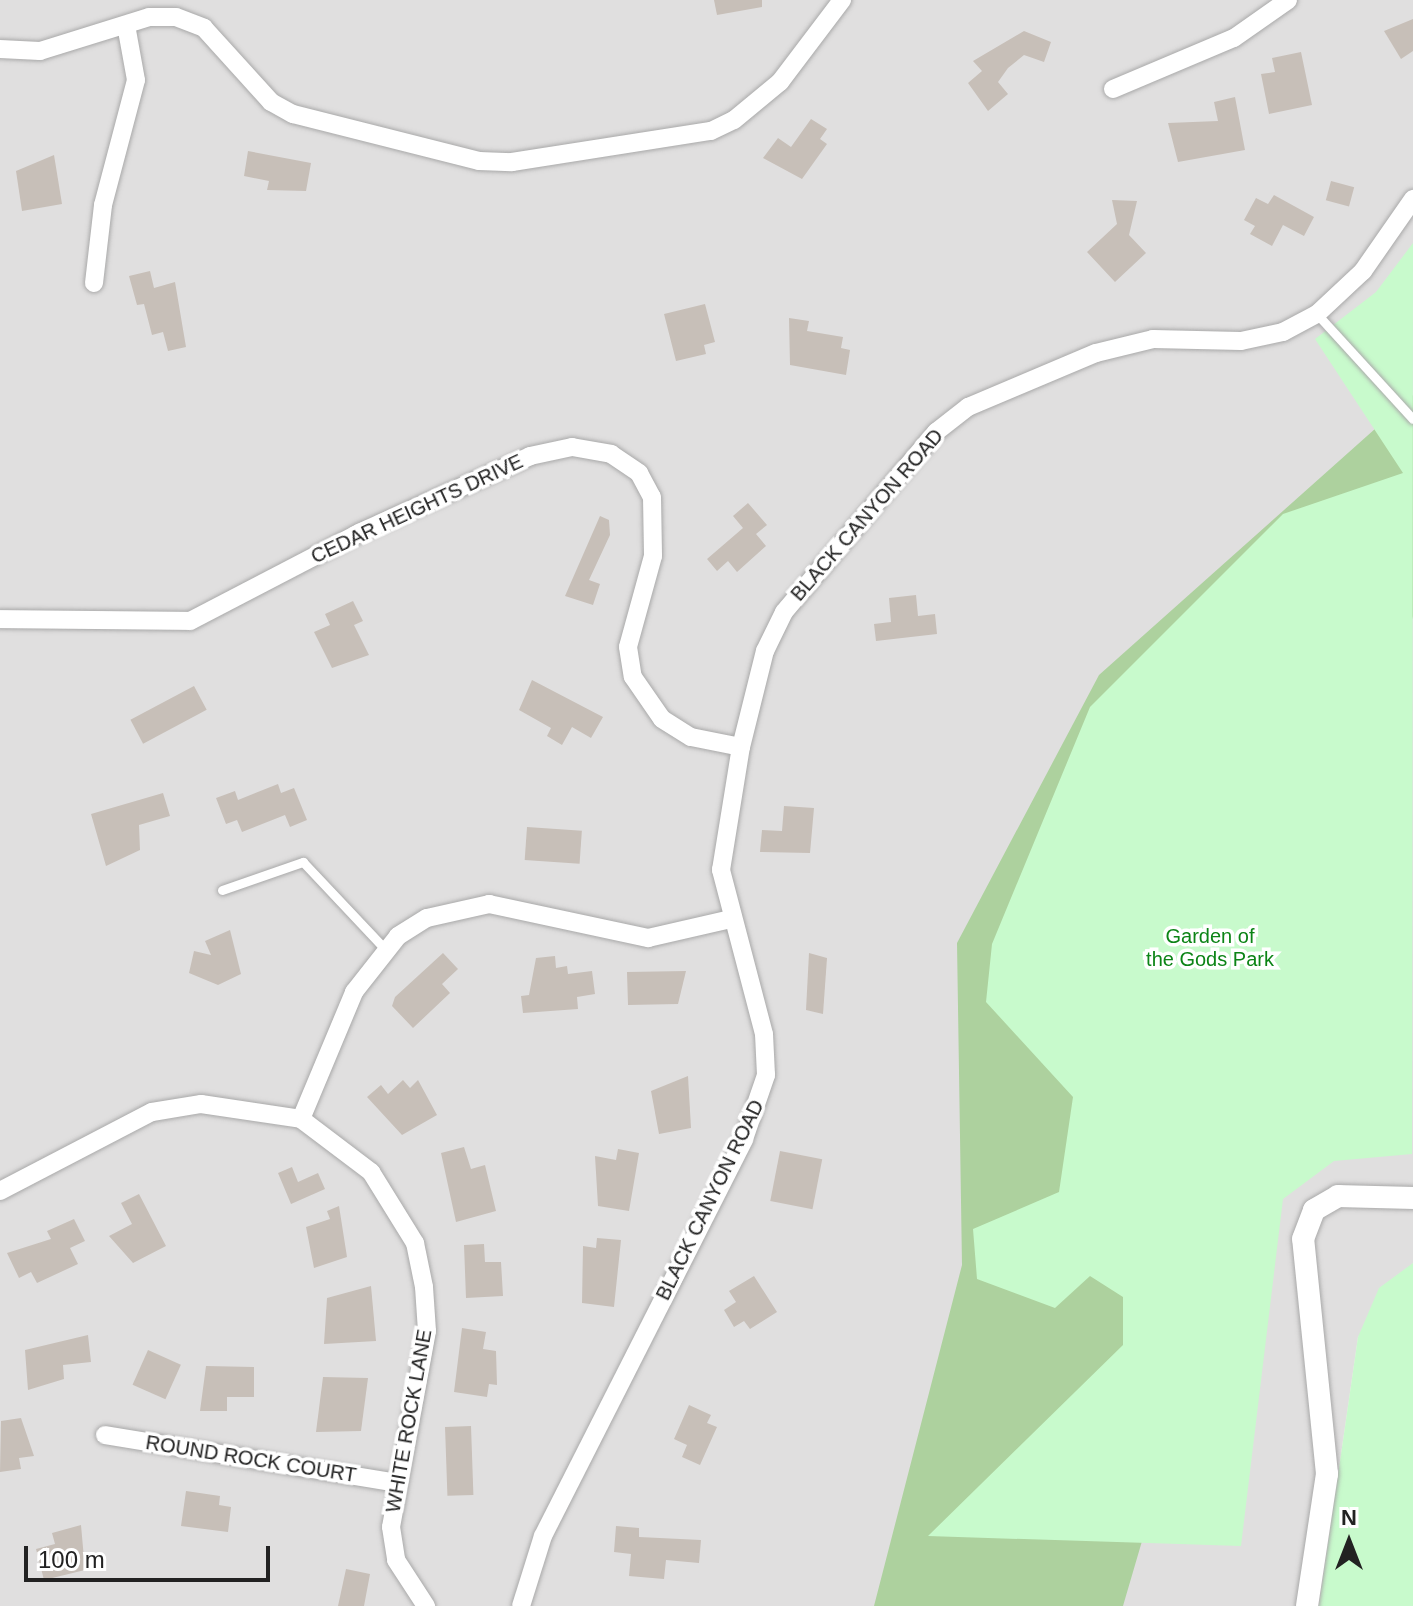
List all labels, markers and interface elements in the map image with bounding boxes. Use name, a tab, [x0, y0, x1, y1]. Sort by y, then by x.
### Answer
street label: BLACK CANYON ROAD	[786, 424, 948, 606]
street label: CEDAR HEIGHTS DRIVE	[307, 449, 527, 569]
park label: Garden of the Gods Park	[1146, 924, 1274, 971]
street label: BLACK CANYON ROAD	[651, 1096, 769, 1304]
street label: WHITE ROCK LANE	[381, 1328, 437, 1514]
street label: ROUND ROCK COURT	[144, 1430, 358, 1488]
north arrow	[1309, 1502, 1389, 1582]
text: N	[1341, 1505, 1357, 1530]
scale bar	[28, 1530, 274, 1580]
text: 100 m	[38, 1546, 105, 1573]

